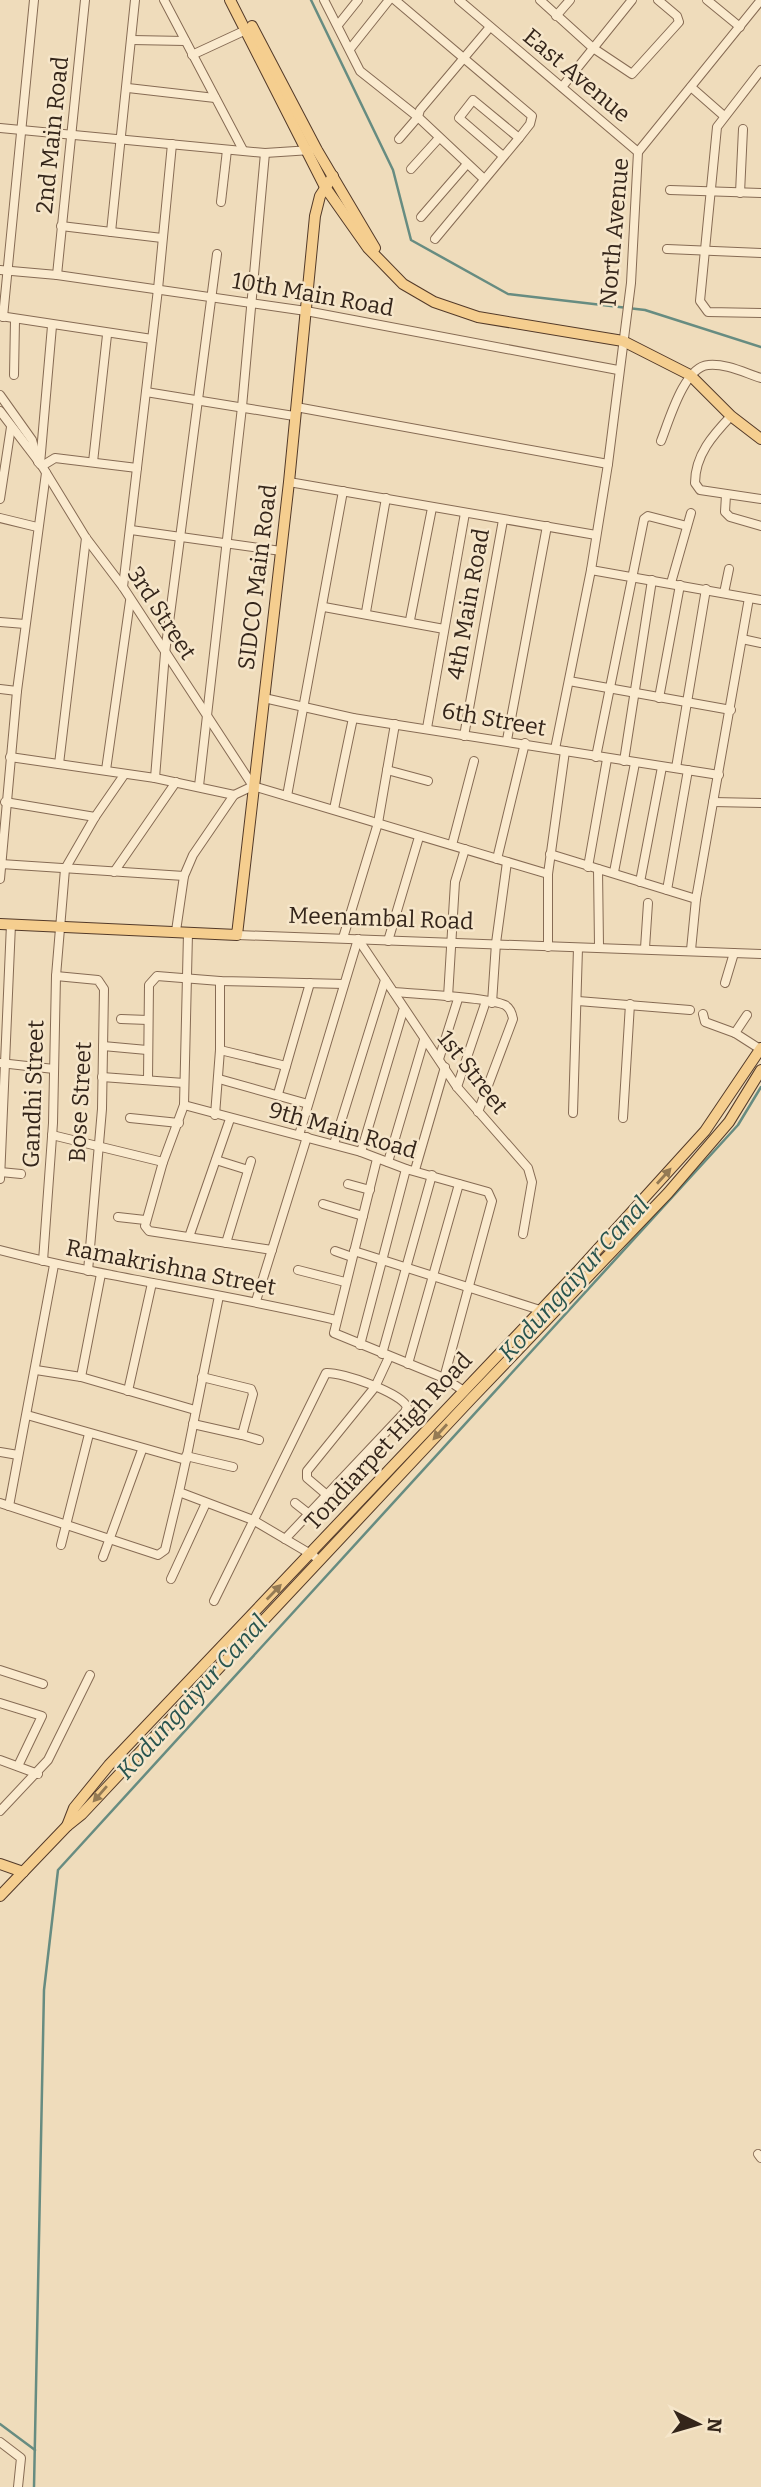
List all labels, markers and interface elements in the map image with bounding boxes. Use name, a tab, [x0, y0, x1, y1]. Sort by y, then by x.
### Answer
street label: East Avenue	[518, 22, 636, 128]
street label: 2nd Main Road	[30, 55, 74, 215]
street label: North Avenue	[594, 157, 634, 307]
street label: 10th Main Road	[230, 266, 396, 322]
street label: SIDCO Main Road	[232, 482, 282, 671]
street label: 4th Main Road	[441, 526, 495, 682]
street label: 3rd Street	[122, 561, 202, 665]
street label: 6th Street	[440, 696, 548, 742]
street label: Meenambal Road	[288, 901, 475, 935]
street label: Gandhi Street	[16, 1019, 50, 1169]
street label: 1st Street	[432, 1025, 514, 1119]
street label: Bose Street	[63, 1041, 97, 1163]
street label: 9th Main Road	[265, 1095, 421, 1165]
one-way arrow	[656, 1167, 672, 1185]
water label: Kodungaiyur Canal	[493, 1191, 655, 1367]
street label: Ramakrishna Street	[64, 1233, 278, 1301]
street label: Tondiarpet High Road	[298, 1346, 478, 1536]
one-way arrow	[433, 1423, 449, 1440]
one-way arrow	[265, 1584, 281, 1601]
water label: Kodungaiyur Canal	[111, 1609, 273, 1785]
one-way arrow	[92, 1785, 108, 1803]
north arrow	[663, 2389, 733, 2459]
text: N	[702, 2417, 727, 2434]

